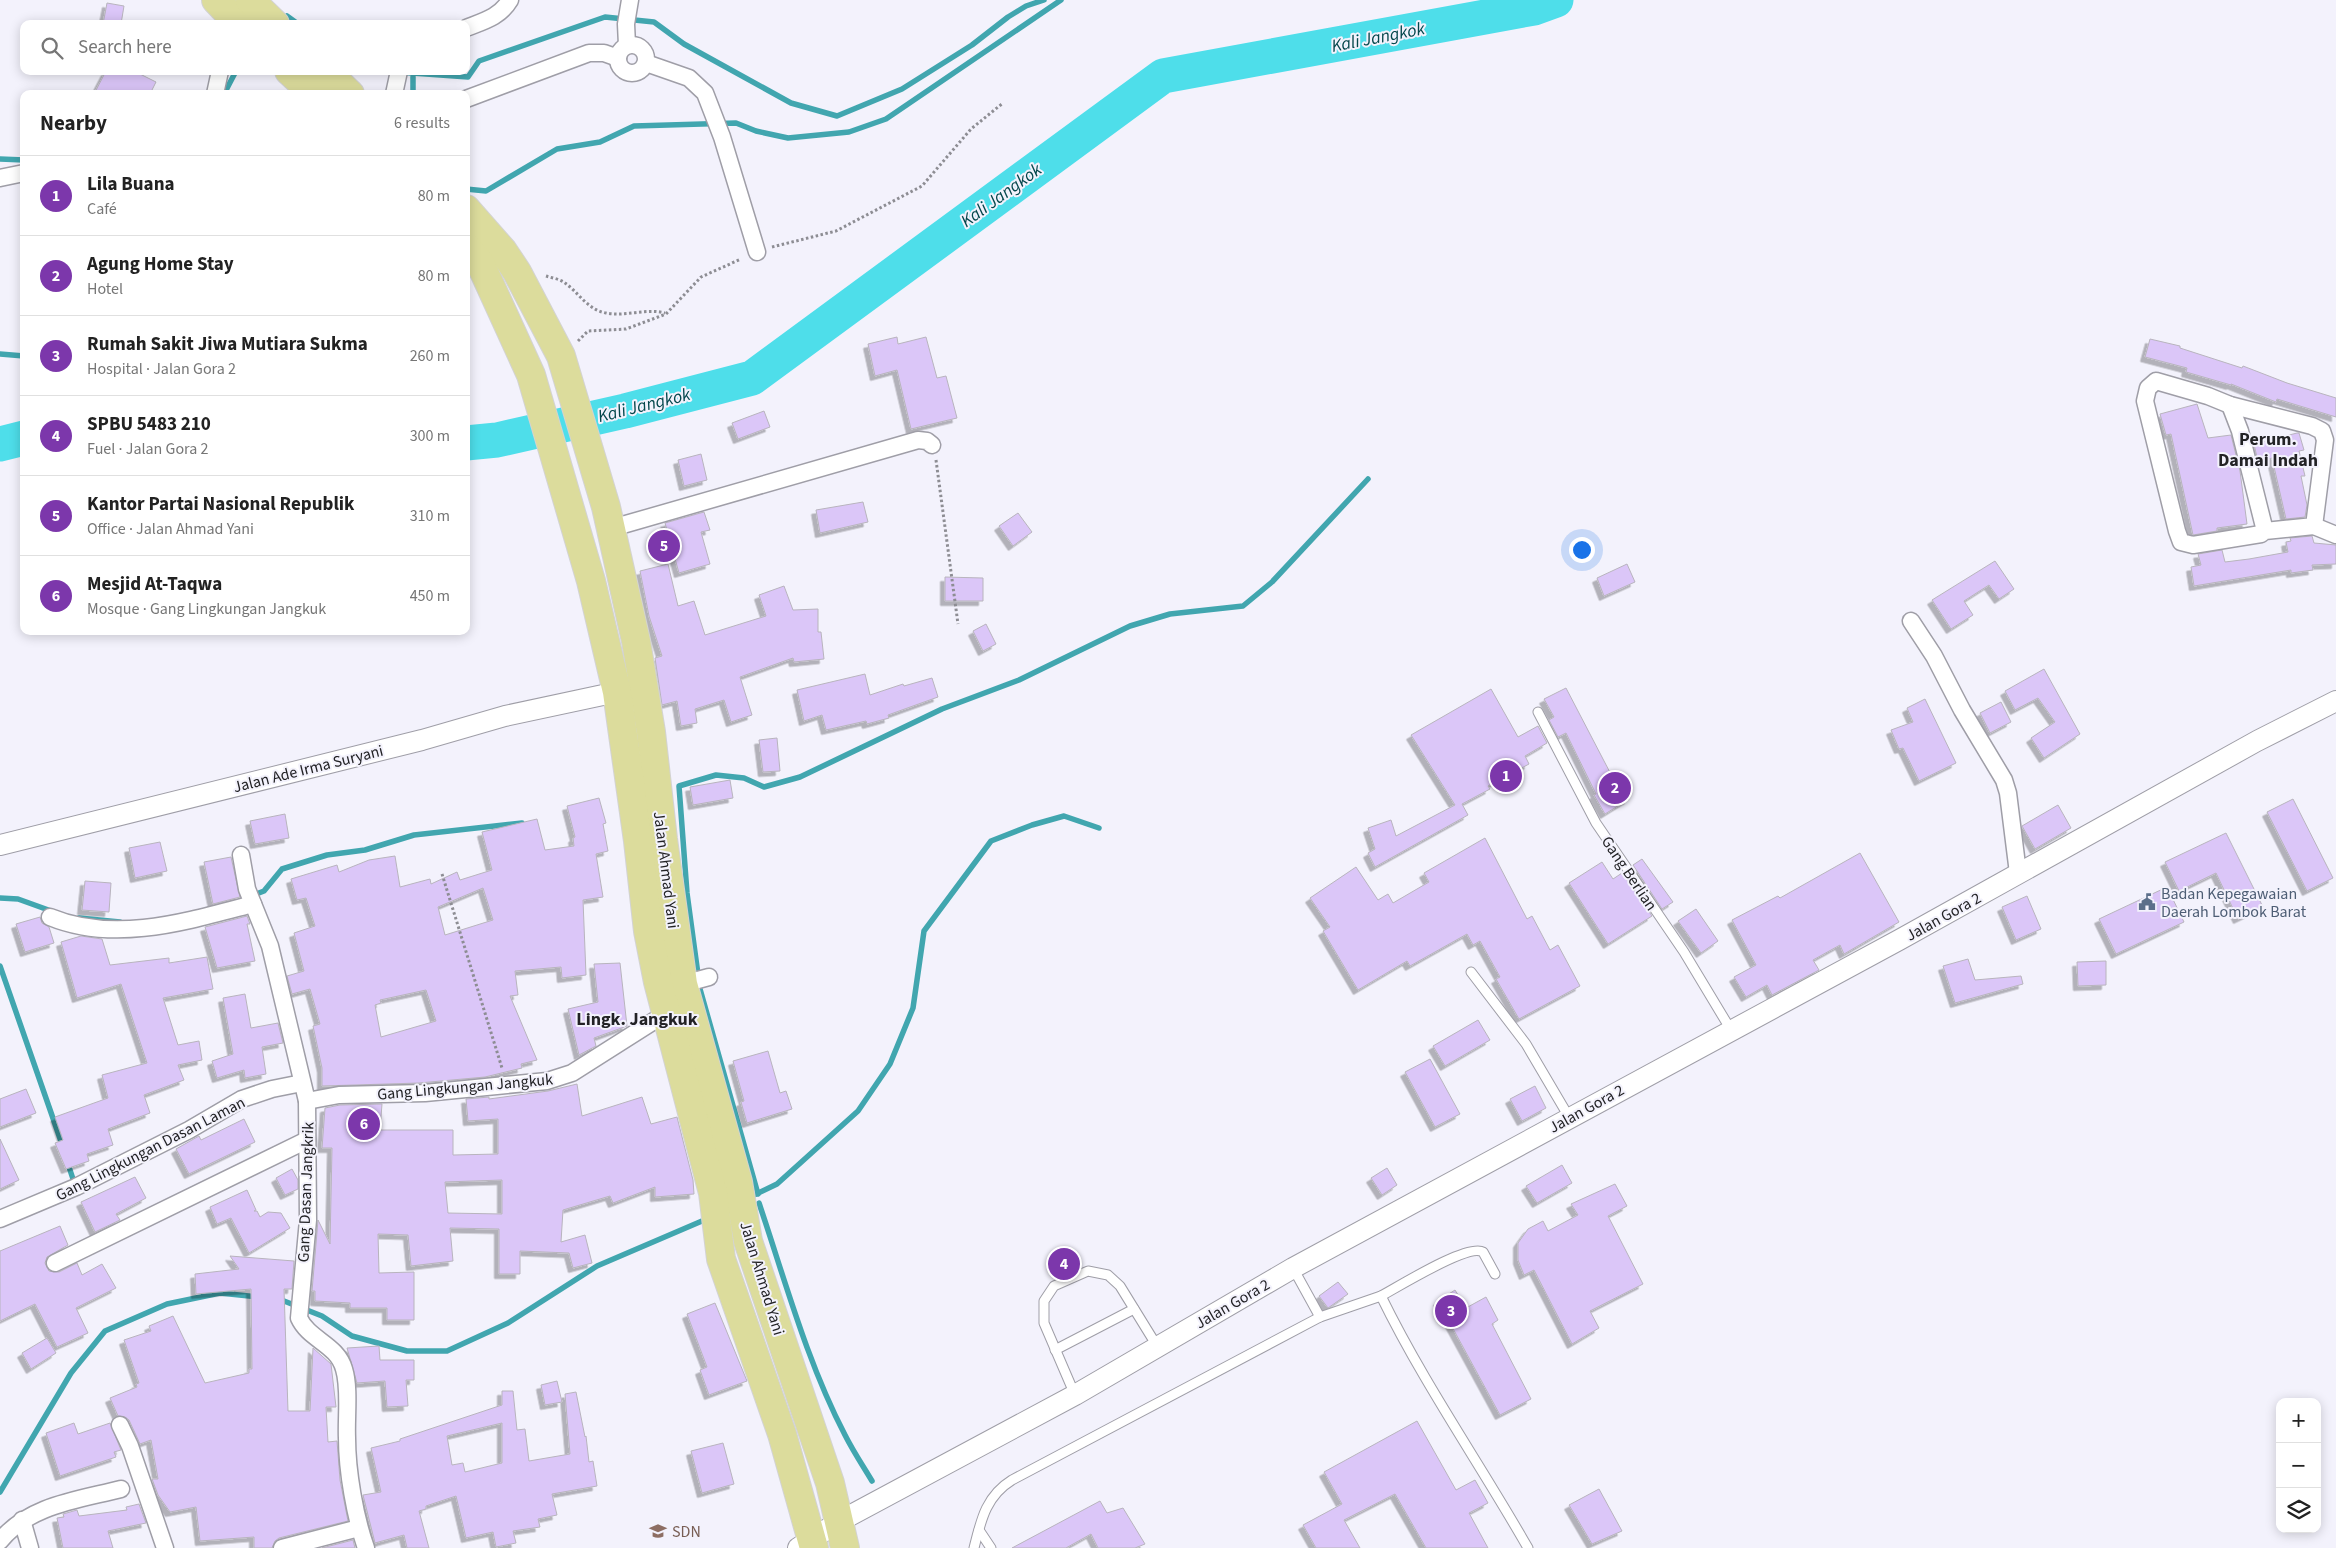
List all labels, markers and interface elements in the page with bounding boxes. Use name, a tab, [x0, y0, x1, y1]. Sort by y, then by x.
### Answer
water label: Kali Jangkok	[1329, 16, 1427, 59]
search box	[20, 20, 470, 75]
icon: search	[38, 34, 66, 62]
text: Search here	[78, 34, 172, 61]
text: Nearby	[40, 108, 107, 138]
text: 6 results	[394, 112, 450, 134]
water label: Kali Jangkok	[956, 157, 1047, 233]
text: Lila Buana	[87, 171, 175, 198]
text: 1	[52, 185, 60, 207]
text: 80 m	[418, 185, 450, 207]
text: Café	[87, 198, 117, 220]
text: Agung Home Stay	[87, 251, 234, 278]
text: 2	[52, 265, 60, 287]
text: 80 m	[418, 265, 450, 287]
text: Hotel	[87, 278, 123, 300]
text: Rumah Sakit Jiwa Mutiara Sukma	[87, 331, 368, 358]
text: 3	[52, 345, 60, 367]
text: 260 m	[410, 345, 450, 367]
text: Hospital · Jalan Gora 2	[87, 358, 236, 380]
water label: Kali Jangkok	[595, 382, 694, 429]
text: SPBU 5483 210	[87, 411, 211, 438]
text: 4	[52, 425, 60, 447]
text: 300 m	[410, 425, 450, 447]
district label: Perum. Damai Indah	[2218, 427, 2318, 473]
text: Fuel · Jalan Gora 2	[87, 438, 209, 460]
text: Kantor Partai Nasional Republik	[87, 491, 355, 518]
text: 5	[52, 505, 60, 527]
text: 310 m	[410, 505, 450, 527]
text: Office · Jalan Ahmad Yani	[87, 518, 254, 540]
pin: 5	[648, 527, 680, 565]
your location	[1569, 537, 1595, 563]
text: Mesjid At-Taqwa	[87, 571, 222, 598]
text: 6	[52, 585, 60, 607]
text: 450 m	[410, 585, 450, 607]
text: Mosque · Gang Lingkungan Jangkuk	[87, 598, 326, 620]
street label: Jalan Ade Irma Suryani	[231, 740, 386, 798]
pin: 1	[1490, 757, 1522, 795]
pin: 2	[1599, 769, 1631, 807]
street label: Jalan Ahmad Yani	[648, 810, 684, 930]
street label: Gang Berlian	[1596, 832, 1662, 915]
place label: Badan Kepegawaian Daerah Lombok Barat	[2161, 883, 2307, 923]
street label: Jalan Gora 2	[1902, 887, 1985, 947]
public building icon: Badan Kepegawaian Daerah Lombok Barat	[2137, 892, 2157, 912]
district label: Lingk. Jangkuk	[576, 1007, 698, 1032]
street label: Gang Lingkungan Jangkuk	[376, 1068, 554, 1106]
street label: Jalan Gora 2	[1545, 1079, 1628, 1139]
street label: Gang Lingkungan Dasan Laman	[52, 1091, 249, 1206]
pin: 6	[348, 1105, 380, 1143]
street label: Gang Dasan Jangkrik	[293, 1121, 319, 1263]
street label: Jalan Ahmad Yani	[734, 1219, 790, 1338]
pin: 4	[1048, 1245, 1080, 1283]
street label: Jalan Gora 2	[1191, 1274, 1274, 1334]
pin: 3	[1435, 1292, 1467, 1330]
map controls	[2276, 1398, 2321, 1533]
button: +	[2276, 1398, 2321, 1443]
button: −	[2276, 1443, 2321, 1488]
button: layers	[2276, 1488, 2321, 1533]
school or university icon: SDN	[648, 1521, 668, 1541]
place label: SDN	[672, 1521, 701, 1543]

